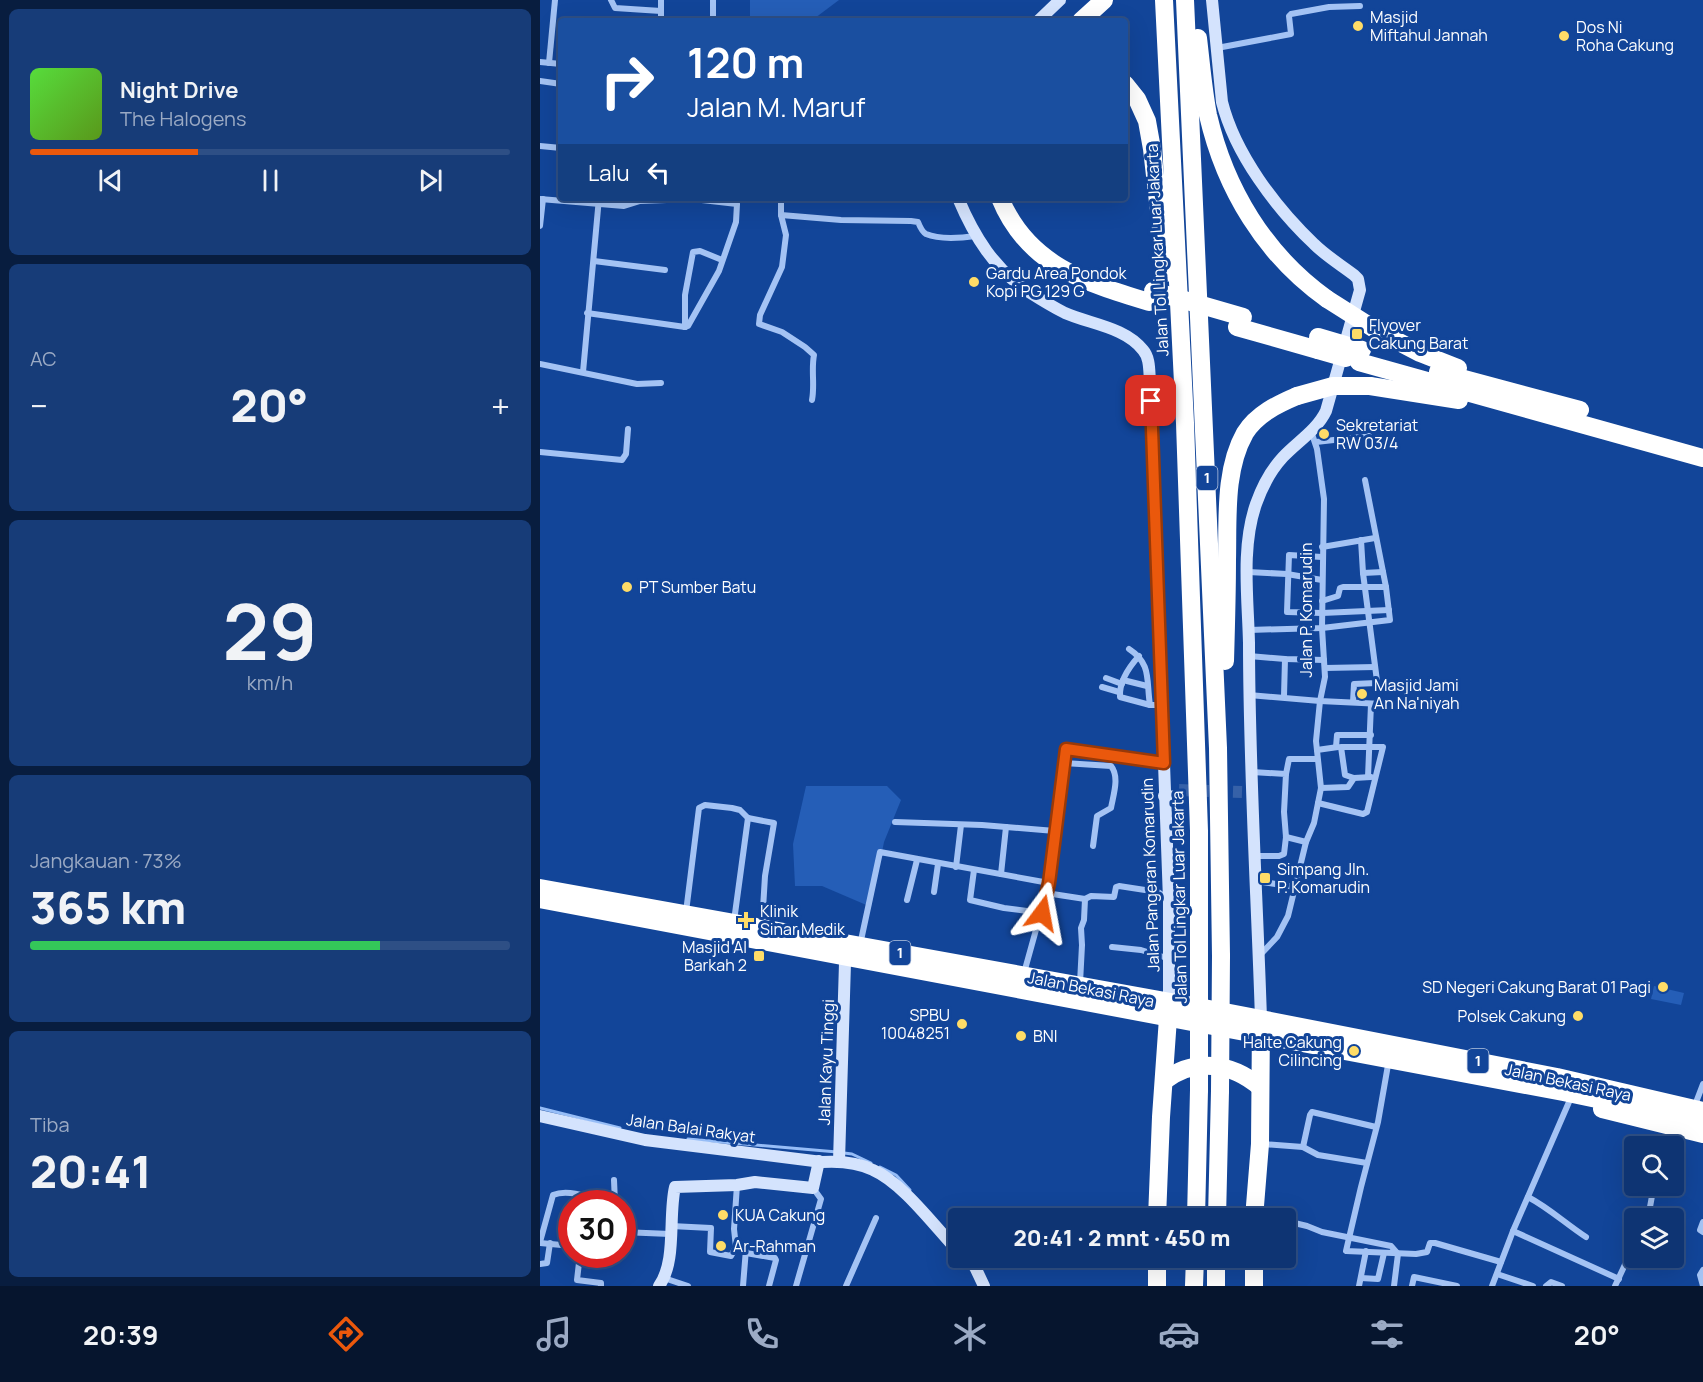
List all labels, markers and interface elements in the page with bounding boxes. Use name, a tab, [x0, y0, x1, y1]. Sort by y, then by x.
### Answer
place label: Masjid Miftahul Jannah	[1370, 6, 1488, 46]
place label: Dos Ni Roha Cakung	[1576, 16, 1674, 56]
marker: Masjid Miftahul Jannah	[1351, 19, 1365, 33]
marker: Dos Ni Roha Cakung	[1557, 29, 1571, 43]
text: 120 m	[687, 33, 804, 91]
icon: right	[588, 42, 666, 120]
text: Night Drive	[120, 75, 239, 105]
text: Jalan M. Maruf	[687, 88, 865, 125]
text: The Halogens	[120, 105, 246, 132]
street label: Jalan Tol Lingkar Luar Jakarta	[1140, 143, 1174, 357]
icon: left	[642, 156, 675, 189]
text: Lalu	[588, 158, 630, 188]
icon: previous	[94, 164, 127, 197]
icon: pause	[254, 164, 287, 197]
icon: next	[414, 164, 447, 197]
place label: Gardu Area Pondok Kopi PG 129 G	[986, 262, 1127, 302]
marker: Gardu Area Pondok Kopi PG 129 G	[967, 275, 981, 289]
place label: Flyover Cakung Barat	[1369, 314, 1468, 354]
marker: Flyover Cakung Barat	[1350, 327, 1364, 341]
text: AC	[30, 345, 57, 372]
text: 20°	[231, 374, 308, 436]
pin	[1125, 375, 1176, 426]
text: −	[30, 383, 48, 428]
text: +	[491, 383, 510, 428]
icon: arrive	[1134, 384, 1167, 417]
place label: Sekretariat RW 03/4	[1336, 414, 1418, 454]
marker: Sekretariat RW 03/4	[1317, 427, 1331, 441]
road number: 1	[1196, 466, 1218, 490]
street label: Jalan P. Komarudin	[1295, 543, 1317, 677]
place label: PT Sumber Batu	[639, 576, 756, 598]
text: 29	[223, 577, 317, 683]
marker: PT Sumber Batu	[620, 580, 634, 594]
text: km/h	[247, 669, 293, 696]
place label: Masjid Jami An Na'niyah	[1374, 674, 1460, 714]
marker: Masjid Jami An Na'niyah	[1355, 687, 1369, 701]
street label: Jalan Pangeran Komarudin	[1136, 778, 1164, 972]
street label: Jalan Tol Lingkar Luar Jakarta	[1166, 790, 1192, 1004]
text: Jangkauan · 73%	[30, 847, 182, 874]
place label: Simpang Jln. P. Komarudin	[1277, 858, 1370, 898]
marker: Simpang Jln. P. Komarudin	[1258, 871, 1272, 885]
text: 365 km	[30, 876, 186, 938]
position arrow	[1010, 881, 1074, 945]
place label: Klinik Sinar Medik	[760, 900, 846, 940]
marker: Klinik Sinar Medik	[737, 911, 755, 929]
place label: Masjid Al Barkah 2	[682, 936, 747, 976]
road number: 1	[890, 941, 910, 965]
marker: Masjid Al Barkah 2	[752, 949, 766, 963]
street label: Jalan Bekasi Raya	[1026, 966, 1156, 1012]
place label: SD Negeri Cakung Barat 01 Pagi	[1422, 976, 1651, 998]
marker: SD Negeri Cakung Barat 01 Pagi	[1656, 980, 1670, 994]
street label: Jalan Kayu Tinggi	[813, 999, 839, 1125]
place label: SPBU 10048251	[881, 1004, 950, 1044]
place label: Polsek Cakung	[1458, 1005, 1566, 1027]
marker: Polsek Cakung	[1571, 1009, 1585, 1023]
marker: SPBU 10048251	[955, 1017, 969, 1031]
place label: BNI	[1033, 1025, 1058, 1047]
marker: BNI	[1014, 1029, 1028, 1043]
place label: Halte Cakung Cilincing	[1243, 1031, 1342, 1071]
marker: Halte Cakung Cilincing	[1347, 1044, 1361, 1058]
road number: 1	[1468, 1049, 1488, 1073]
street label: Jalan Bekasi Raya	[1503, 1058, 1633, 1106]
street label: Jalan Balai Rakyat	[625, 1108, 757, 1148]
text: Tiba	[30, 1111, 70, 1138]
map controls	[1624, 1136, 1684, 1268]
button: search	[1624, 1136, 1684, 1196]
text: 20:41	[30, 1140, 152, 1202]
speed limit sign: 30	[558, 1190, 636, 1268]
place label: KUA Cakung	[735, 1204, 825, 1226]
marker: KUA Cakung	[716, 1208, 730, 1222]
button: layers	[1624, 1208, 1684, 1268]
text: 20:41 · 2 mnt · 450 m	[1014, 1223, 1230, 1253]
place label: Ar-Rahman	[733, 1235, 816, 1257]
marker: Ar-Rahman	[714, 1239, 728, 1253]
icon: directions	[325, 1313, 367, 1355]
icon: music	[533, 1313, 575, 1355]
icon: phone	[741, 1313, 783, 1355]
icon: climate	[949, 1313, 991, 1355]
icon: car	[1158, 1313, 1200, 1355]
icon: filters	[1366, 1313, 1408, 1355]
text: 20:39	[83, 1316, 159, 1353]
text: 20°	[1574, 1316, 1620, 1353]

